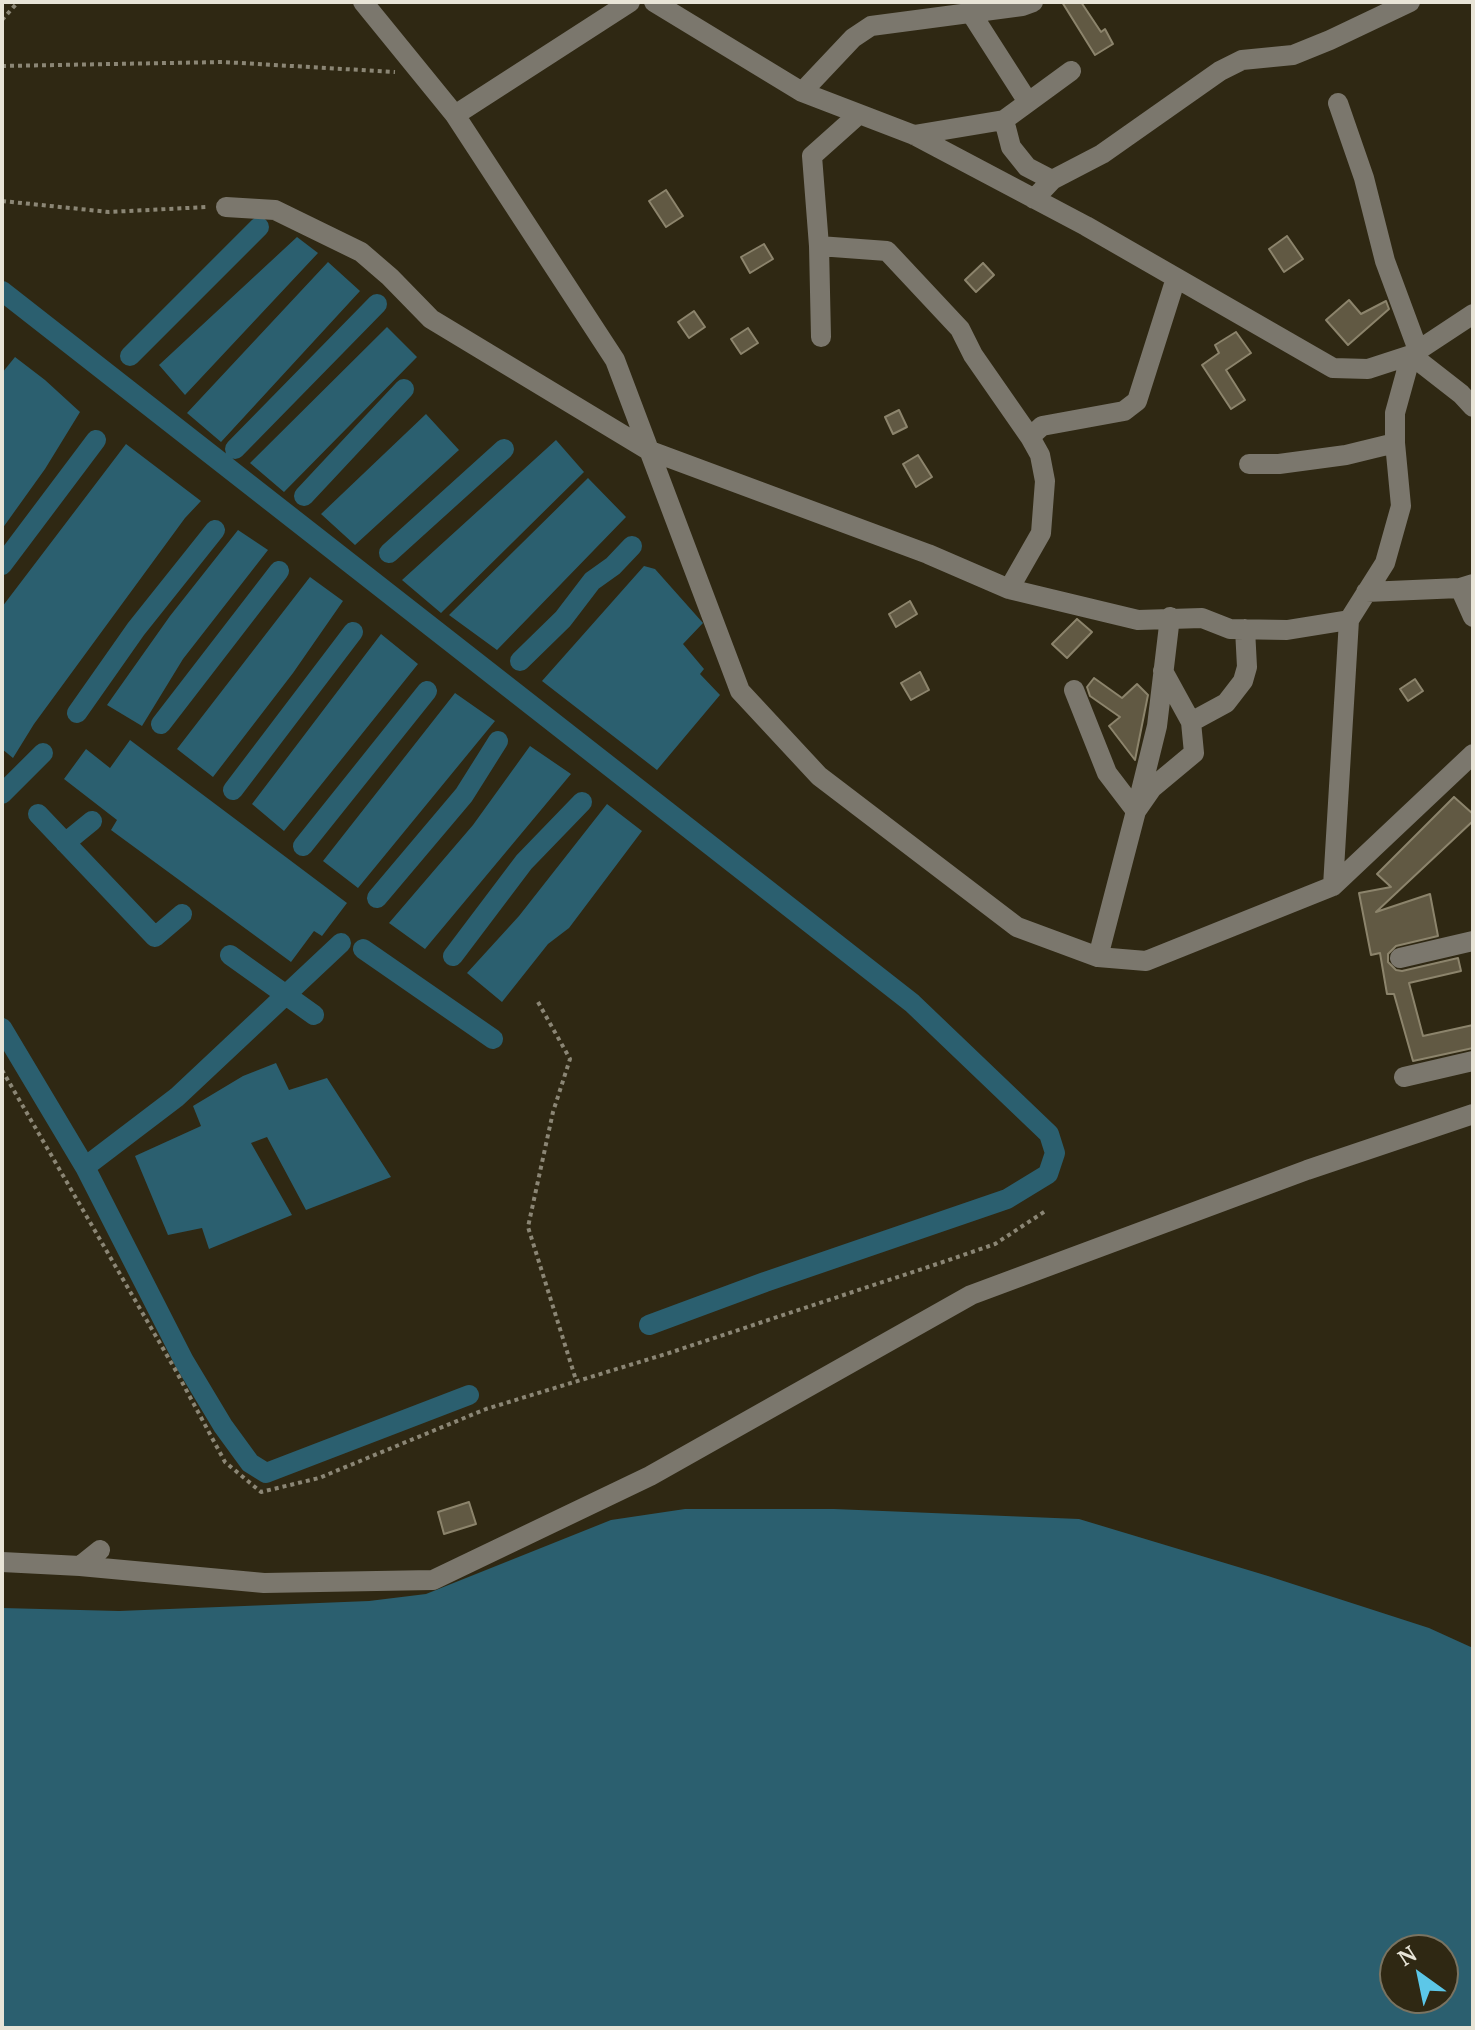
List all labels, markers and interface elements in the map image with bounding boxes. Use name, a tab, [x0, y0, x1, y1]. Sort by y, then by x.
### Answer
north arrow	[1379, 1934, 1459, 2014]
text: N	[1392, 1938, 1422, 1972]

